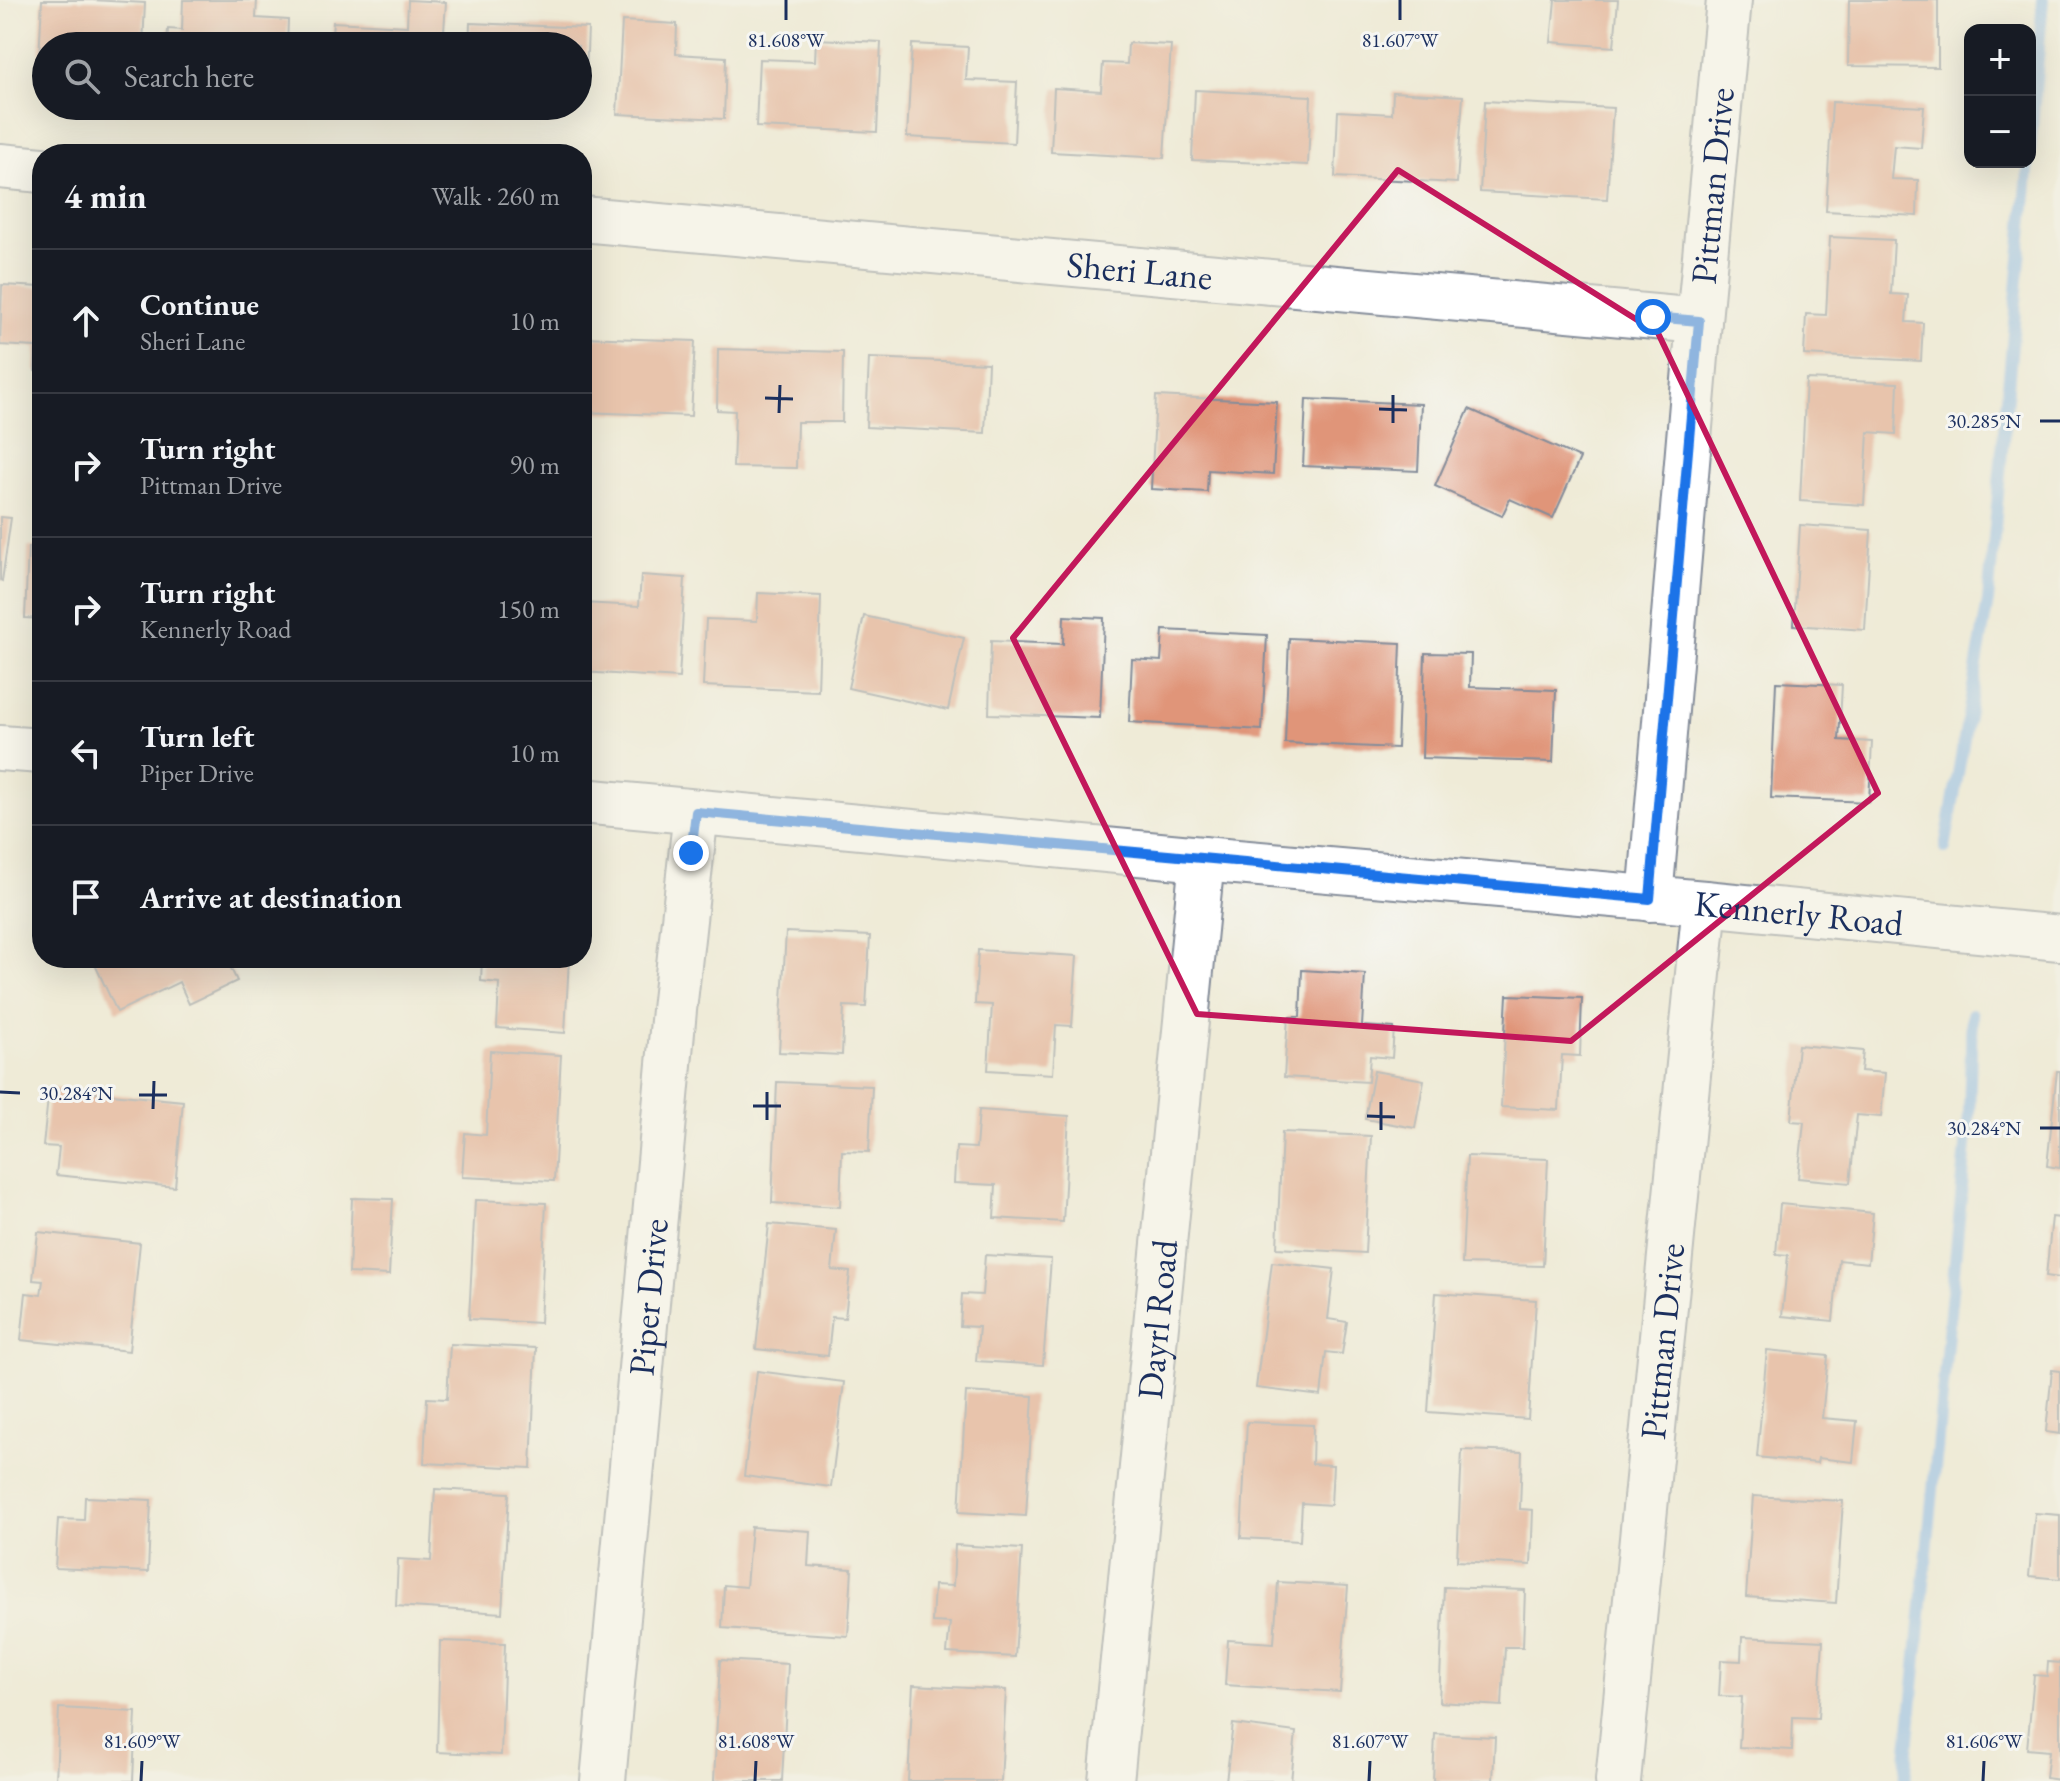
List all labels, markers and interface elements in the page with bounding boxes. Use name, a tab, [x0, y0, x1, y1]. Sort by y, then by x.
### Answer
map controls	[1964, 24, 2036, 168]
button: +	[1964, 24, 2036, 96]
text: 81.608°W	[748, 27, 825, 53]
text: 81.607°W	[1362, 27, 1439, 53]
search box	[32, 32, 592, 120]
icon: search	[60, 54, 104, 98]
text: Search here	[124, 57, 254, 96]
street label: Pittman Drive	[1679, 85, 1744, 286]
button: −	[1964, 96, 2036, 168]
text: 4 min	[64, 174, 147, 218]
text: Walk · 260 m	[432, 179, 560, 213]
street label: Sheri Lane	[1065, 240, 1214, 300]
text: Continue	[140, 285, 259, 324]
icon: ahead	[64, 299, 108, 343]
route start	[1635, 299, 1671, 335]
text: 10 m	[510, 304, 560, 338]
text: Sheri Lane	[140, 324, 245, 358]
text: 30.285°N	[1947, 408, 2021, 434]
text: Turn right	[140, 429, 276, 468]
icon: right	[64, 443, 108, 487]
text: 90 m	[510, 448, 560, 482]
text: Pittman Drive	[140, 468, 282, 502]
text: Turn right	[140, 573, 276, 612]
icon: right	[64, 587, 108, 631]
text: 150 m	[497, 592, 560, 626]
text: Kennerly Road	[140, 612, 291, 646]
text: Turn left	[140, 717, 254, 756]
icon: left	[64, 731, 108, 775]
text: 10 m	[510, 736, 560, 770]
text: Piper Drive	[140, 756, 254, 790]
route end	[673, 835, 709, 871]
icon: arrive	[64, 875, 108, 919]
text: Arrive at destination	[140, 878, 402, 917]
street label: Kennerly Road	[1692, 879, 1906, 946]
text: 30.284°N	[39, 1080, 113, 1106]
text: 30.284°N	[1947, 1115, 2021, 1141]
street label: Piper Drive	[617, 1216, 678, 1378]
street label: Dayrl Road	[1125, 1236, 1188, 1401]
street label: Pittman Drive	[1628, 1241, 1695, 1441]
text: 81.609°W	[104, 1728, 181, 1754]
text: 81.608°W	[718, 1728, 795, 1754]
text: 81.607°W	[1332, 1728, 1409, 1754]
text: 81.606°W	[1946, 1728, 2023, 1754]

